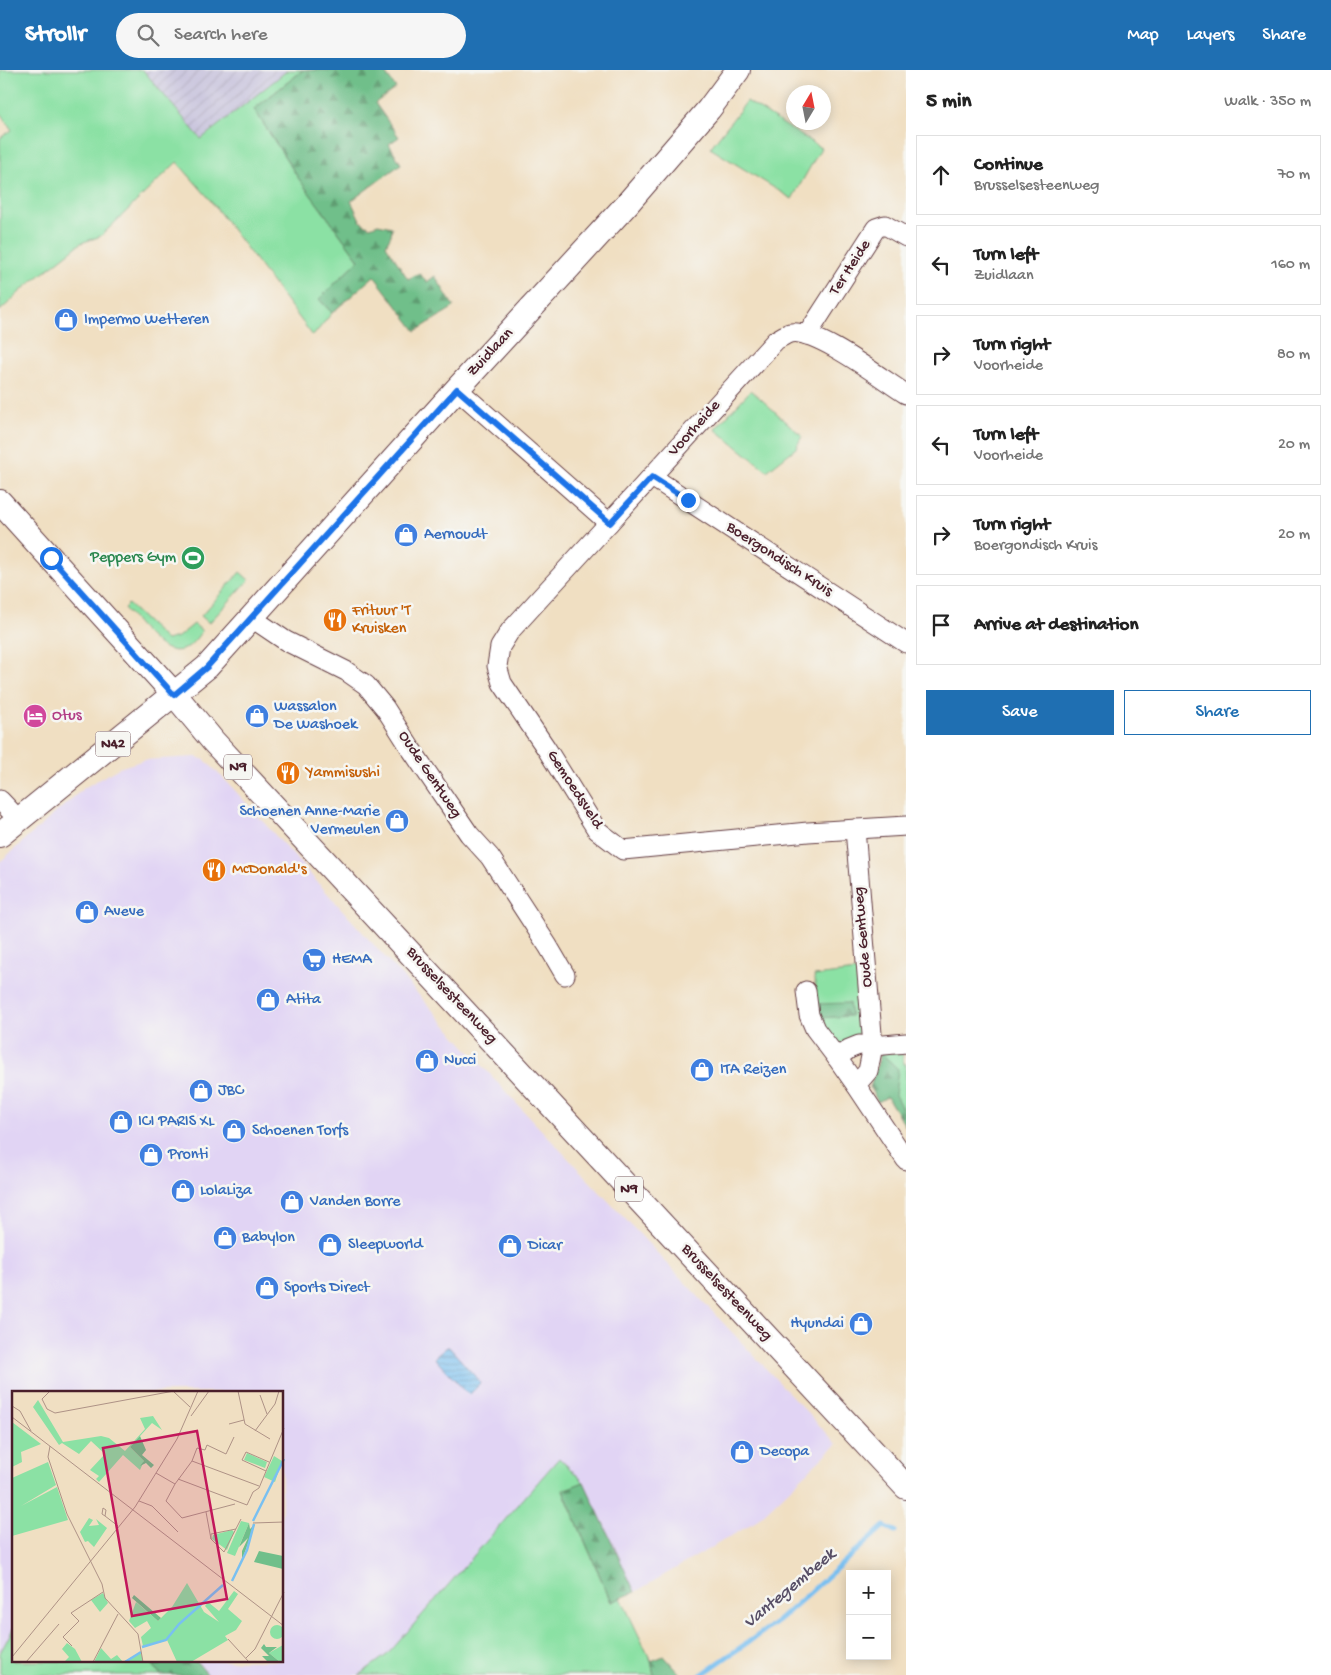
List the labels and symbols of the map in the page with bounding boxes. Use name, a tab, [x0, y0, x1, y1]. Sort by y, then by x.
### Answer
north arrow	[786, 85, 831, 130]
street label: Ter Heide	[826, 236, 876, 300]
shop icon: Impermo Wetteren	[53, 307, 79, 333]
place label: Impermo Wetteren	[84, 311, 210, 330]
street label: Zuidlaan	[464, 324, 519, 381]
street label: Voorheide	[664, 396, 726, 462]
route end	[677, 489, 700, 512]
street label: Boergondisch Kruis	[721, 518, 837, 602]
shop icon: Aernoudt	[393, 522, 419, 548]
place label: Aernoudt	[424, 526, 488, 545]
sports icon: Peppers Gym	[180, 545, 206, 571]
route start	[40, 547, 63, 570]
place label: Peppers Gym	[89, 549, 177, 568]
place label: Frituur 'T Kruisken	[351, 602, 411, 639]
restaurant icon: Frituur 'T Kruisken	[322, 607, 348, 633]
place label: Wassalon De Washoek	[273, 698, 359, 735]
hotel icon: Otus	[22, 703, 48, 729]
shop icon: Wassalon De Washoek	[244, 703, 270, 729]
place label: Otus	[52, 707, 83, 726]
street label: Oude Gentweg	[393, 728, 465, 822]
road number: N42	[96, 732, 130, 756]
street label: Gemoedsveld	[542, 747, 607, 834]
road number: N9	[224, 754, 252, 780]
restaurant icon: Yammisushi	[275, 760, 301, 786]
place label: Yammisushi	[304, 764, 380, 783]
place label: Schoenen Anne-Marie Vermeulen	[239, 803, 381, 840]
shop icon: Schoenen Anne-Marie Vermeulen	[384, 808, 410, 834]
restaurant icon: McDonald's	[201, 857, 227, 883]
place label: McDonald's	[232, 861, 308, 880]
street label: Oude Gentweg	[850, 886, 878, 988]
shop icon: Aveve	[74, 899, 100, 925]
place label: Aveve	[104, 903, 145, 922]
street label: Brusselsesteenweg	[401, 943, 501, 1048]
supermarket icon: HEMA	[301, 947, 327, 973]
place label: HEMA	[332, 951, 373, 970]
shop icon: Atita	[255, 987, 281, 1013]
place label: Atita	[286, 991, 322, 1010]
shop icon: Nucci	[414, 1048, 440, 1074]
place label: Nucci	[444, 1052, 476, 1071]
shop icon: ITA Reizen	[689, 1057, 715, 1083]
place label: ITA Reizen	[720, 1061, 787, 1080]
shop icon: JBC	[188, 1078, 214, 1104]
place label: JBC	[218, 1082, 245, 1101]
shop icon: ICI PARIS XL	[108, 1109, 134, 1135]
place label: ICI PARIS XL	[138, 1113, 215, 1132]
shop icon: Schoenen Torfs	[221, 1118, 247, 1144]
place label: Schoenen Torfs	[252, 1122, 349, 1141]
shop icon: Pronti	[138, 1142, 164, 1168]
place label: Pronti	[167, 1146, 208, 1165]
road number: N9	[615, 1176, 643, 1202]
shop icon: LolaLiza	[170, 1178, 196, 1204]
place label: LolaLiza	[200, 1182, 253, 1201]
shop icon: Vanden Borre	[279, 1189, 305, 1215]
place label: Vanden Borre	[309, 1193, 401, 1212]
shop icon: Babylon	[212, 1225, 238, 1251]
place label: Babylon	[241, 1229, 295, 1248]
shop icon: Sleepworld	[317, 1232, 343, 1258]
shop icon: Dicar	[497, 1233, 523, 1259]
place label: Sleepworld	[348, 1236, 424, 1255]
place label: Dicar	[527, 1237, 563, 1256]
street label: Brusselsesteenweg	[676, 1240, 776, 1345]
shop icon: Sports Direct	[254, 1275, 280, 1301]
place label: Sports Direct	[284, 1279, 371, 1298]
shop icon: Hyundai	[848, 1311, 874, 1337]
place label: Hyundai	[790, 1315, 844, 1334]
inset map	[12, 1391, 284, 1662]
shop icon: Decopa	[729, 1439, 755, 1465]
place label: Decopa	[759, 1443, 810, 1462]
water label: Vantegembeek	[740, 1543, 842, 1634]

